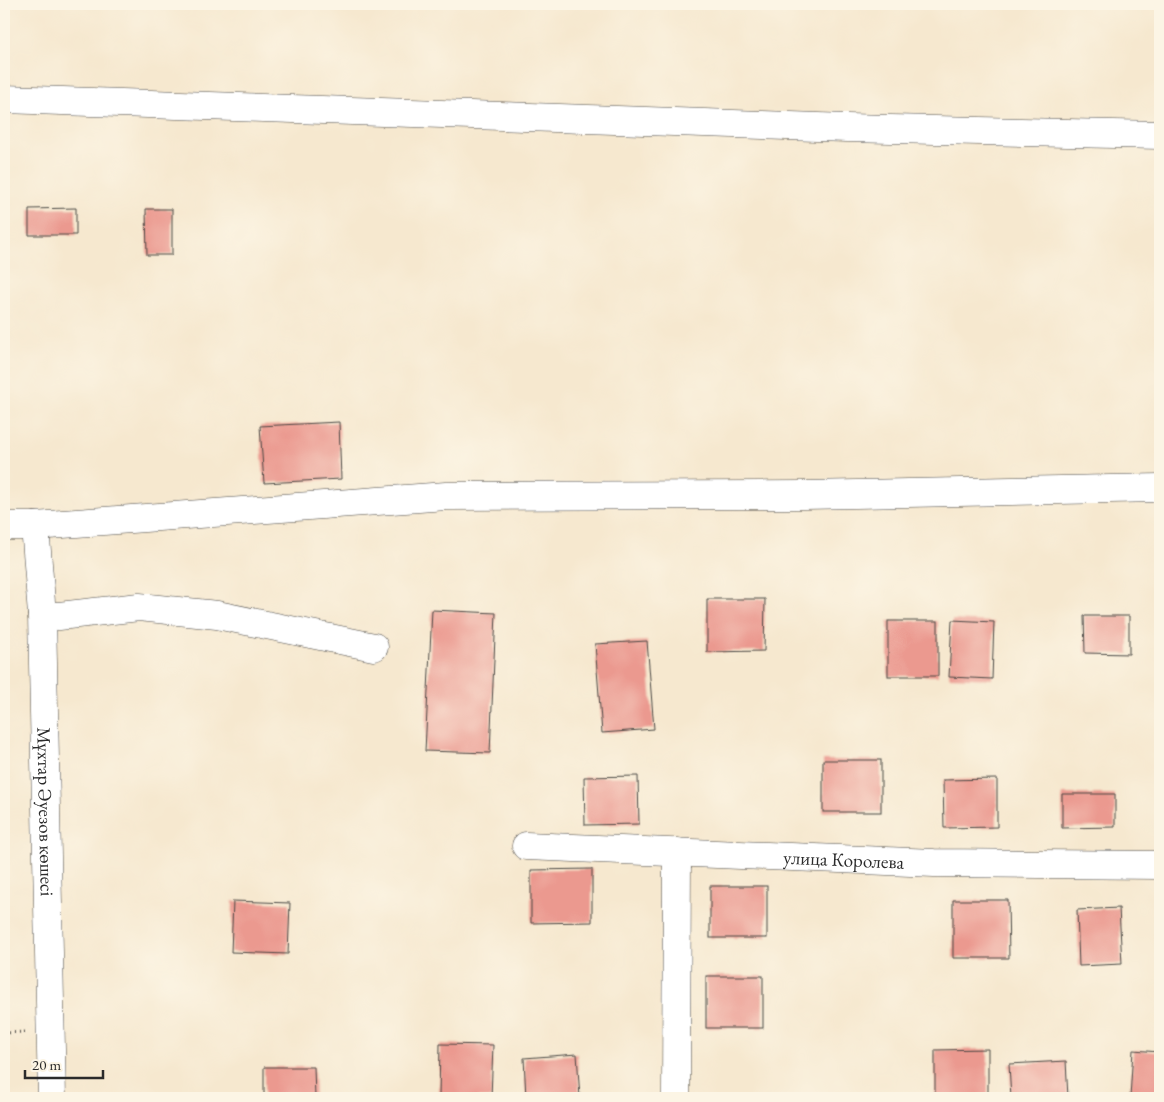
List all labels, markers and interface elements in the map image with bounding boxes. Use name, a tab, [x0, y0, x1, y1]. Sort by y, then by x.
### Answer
street label: Мұхтар Әуезов көшесі	[32, 727, 60, 897]
street label: улица Королева	[783, 844, 905, 874]
scale bar	[25, 1047, 102, 1079]
text: 20 m	[32, 1055, 61, 1074]

